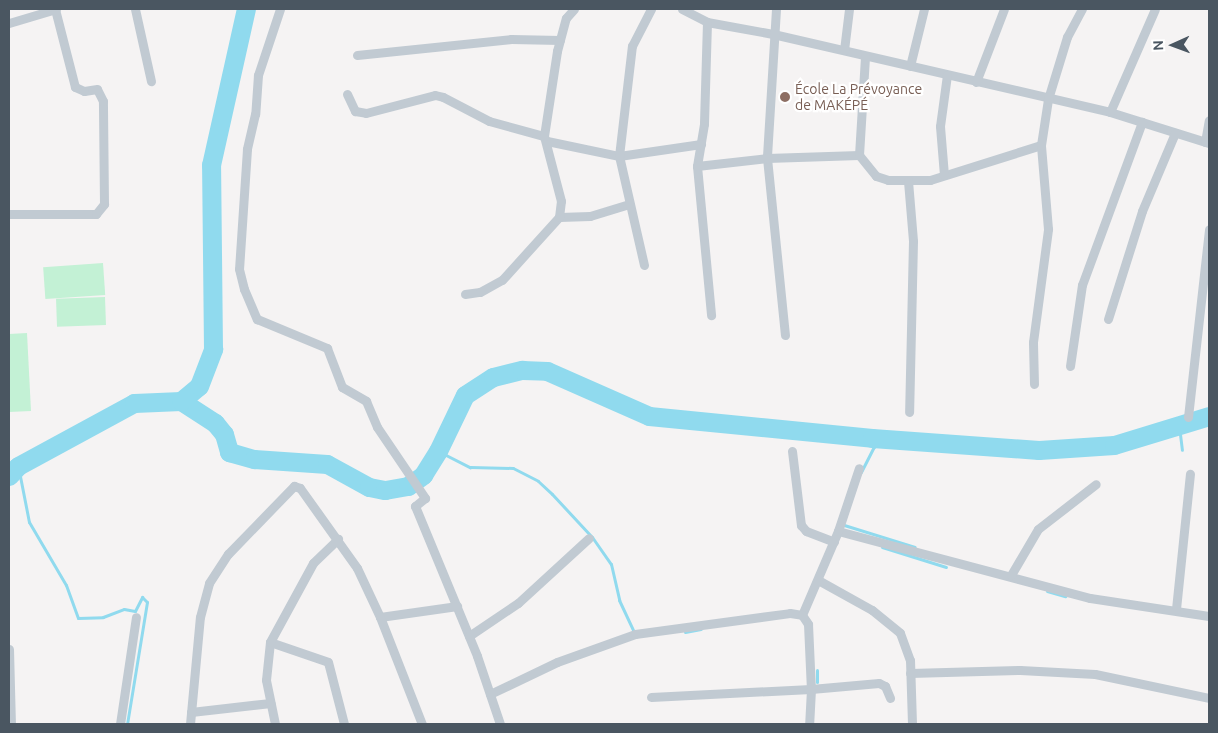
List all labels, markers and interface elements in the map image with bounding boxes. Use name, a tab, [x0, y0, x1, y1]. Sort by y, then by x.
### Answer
north arrow	[1148, 20, 1198, 70]
text: N	[1150, 40, 1166, 51]
place label: École La Prévoyance de MAKÉPÉ	[795, 81, 922, 114]
marker: École La Prévoyance de MAKÉPÉ	[779, 91, 791, 103]

